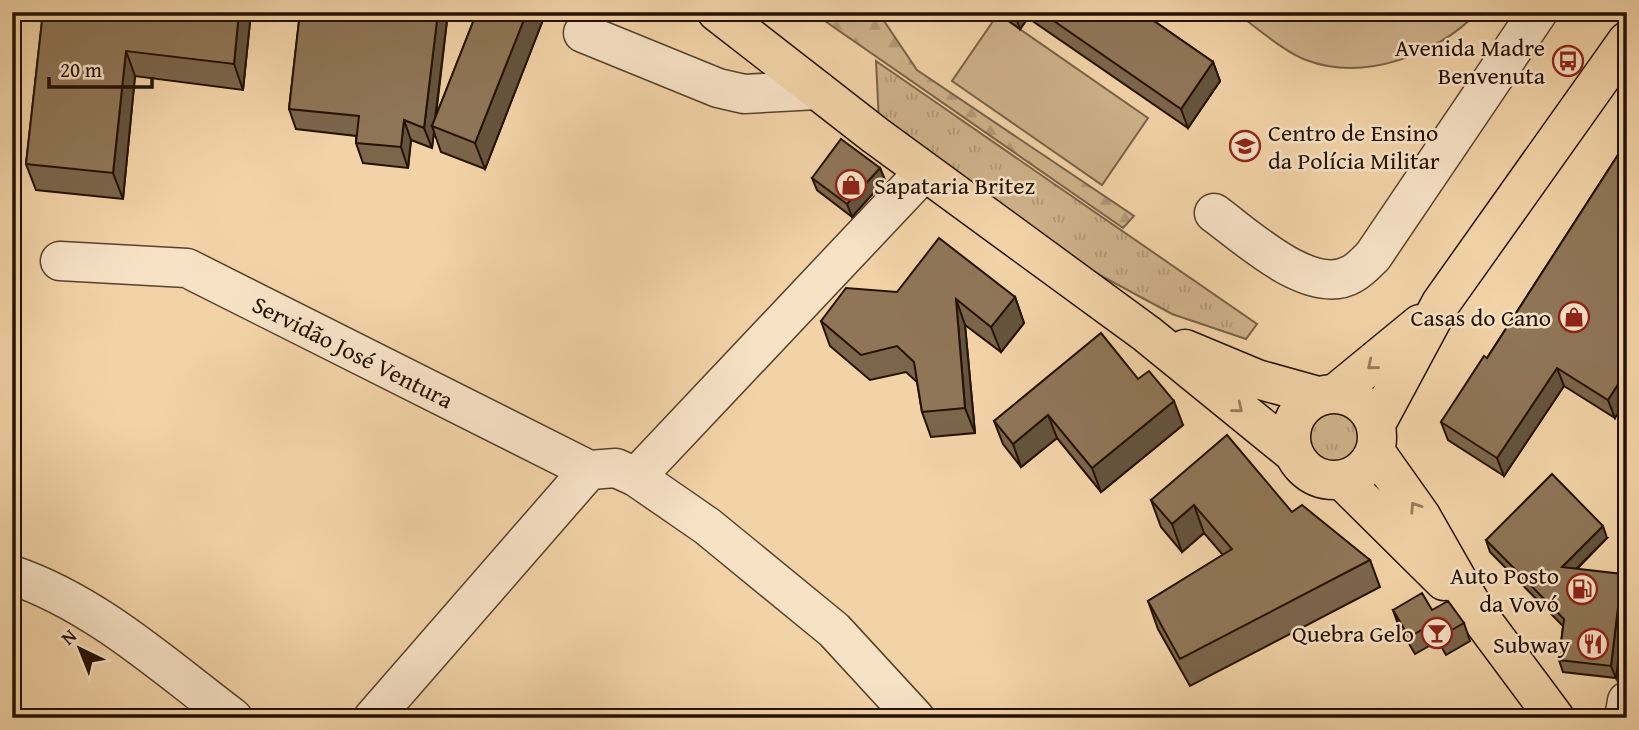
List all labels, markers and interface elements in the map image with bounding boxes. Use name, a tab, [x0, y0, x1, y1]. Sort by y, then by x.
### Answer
place label: Avenida Madre Benvenuta	[1395, 30, 1546, 93]
bus stop icon: Avenida Madre Benvenuta	[1551, 44, 1585, 78]
scale bar	[49, 46, 152, 90]
text: 20 m	[60, 54, 102, 85]
place label: Centro de Ensino da Polícia Militar	[1268, 115, 1440, 178]
school or university icon: Centro de Ensino da Polícia Militar	[1228, 129, 1262, 163]
shop icon: Sapataria Britez	[834, 168, 868, 202]
place label: Sapataria Britez	[874, 168, 1035, 203]
street label: Servidão José Ventura	[247, 286, 460, 417]
place label: Casas do Cano	[1410, 300, 1551, 335]
shop icon: Casas do Cano	[1557, 300, 1591, 334]
one-way arrow	[1368, 357, 1381, 369]
one-way arrow	[1230, 400, 1243, 412]
one-way arrow	[1411, 502, 1424, 515]
place label: Auto Posto da Vovó	[1450, 558, 1559, 621]
fuel station icon: Auto Posto da Vovó	[1565, 572, 1599, 606]
north arrow	[46, 614, 116, 684]
place label: Quebra Gelo	[1292, 616, 1414, 651]
bar icon: Quebra Gelo	[1420, 616, 1454, 650]
text: N	[54, 622, 83, 651]
place label: Subway	[1493, 627, 1570, 662]
restaurant icon: Subway	[1576, 627, 1610, 661]

